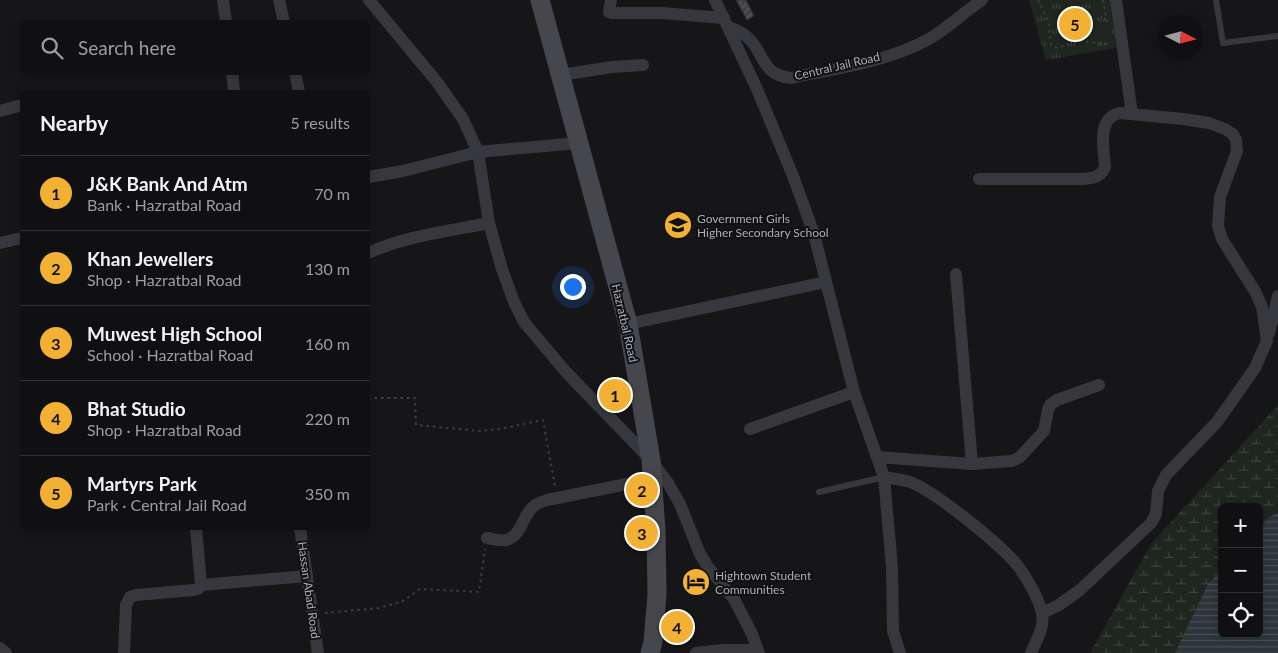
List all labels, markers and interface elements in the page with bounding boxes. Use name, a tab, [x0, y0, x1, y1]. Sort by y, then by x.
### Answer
pin: 5	[1059, 5, 1091, 43]
north arrow	[1158, 15, 1203, 60]
search box	[20, 20, 370, 75]
icon: search	[38, 34, 66, 62]
text: Search here	[78, 36, 176, 59]
street label: Central Jail Road	[793, 49, 881, 83]
text: Nearby	[40, 110, 108, 135]
text: 5 results	[290, 113, 350, 132]
text: J&K Bank And Atm	[87, 172, 248, 195]
text: 1	[51, 184, 61, 203]
text: 70 m	[314, 184, 350, 203]
text: Bank · Hazratbal Road	[87, 195, 241, 214]
school or university icon: Government Girls Higher Secondary School	[663, 210, 693, 240]
place label: Government Girls Higher Secondary School	[697, 211, 829, 240]
text: Khan Jewellers	[87, 247, 213, 270]
text: 2	[51, 259, 61, 278]
text: 130 m	[305, 259, 350, 278]
text: Shop · Hazratbal Road	[87, 270, 242, 289]
your location	[560, 274, 586, 300]
street label: Hazratbal Road	[609, 282, 641, 364]
text: Muwest High School	[87, 322, 262, 345]
text: 3	[51, 334, 61, 353]
text: 160 m	[305, 334, 350, 353]
text: School · Hazratbal Road	[87, 345, 253, 364]
pin: 1	[599, 376, 631, 414]
text: Bhat Studio	[87, 397, 186, 420]
text: 4	[51, 409, 61, 428]
text: 220 m	[305, 409, 350, 428]
text: Shop · Hazratbal Road	[87, 420, 242, 439]
pin: 2	[626, 471, 658, 509]
text: Martyrs Park	[87, 472, 197, 495]
text: 5	[51, 484, 61, 503]
text: 350 m	[305, 484, 350, 503]
text: Park · Central Jail Road	[87, 495, 247, 514]
map controls	[1218, 503, 1263, 638]
button: +	[1218, 503, 1263, 548]
pin: 3	[626, 514, 658, 552]
street label: Hassan Abad Road	[295, 540, 323, 640]
button: −	[1218, 548, 1263, 593]
hotel icon: Hightown Student Communities	[681, 567, 711, 597]
place label: Hightown Student Communities	[715, 568, 812, 597]
button: locate	[1218, 593, 1263, 638]
pin: 4	[661, 608, 693, 646]

